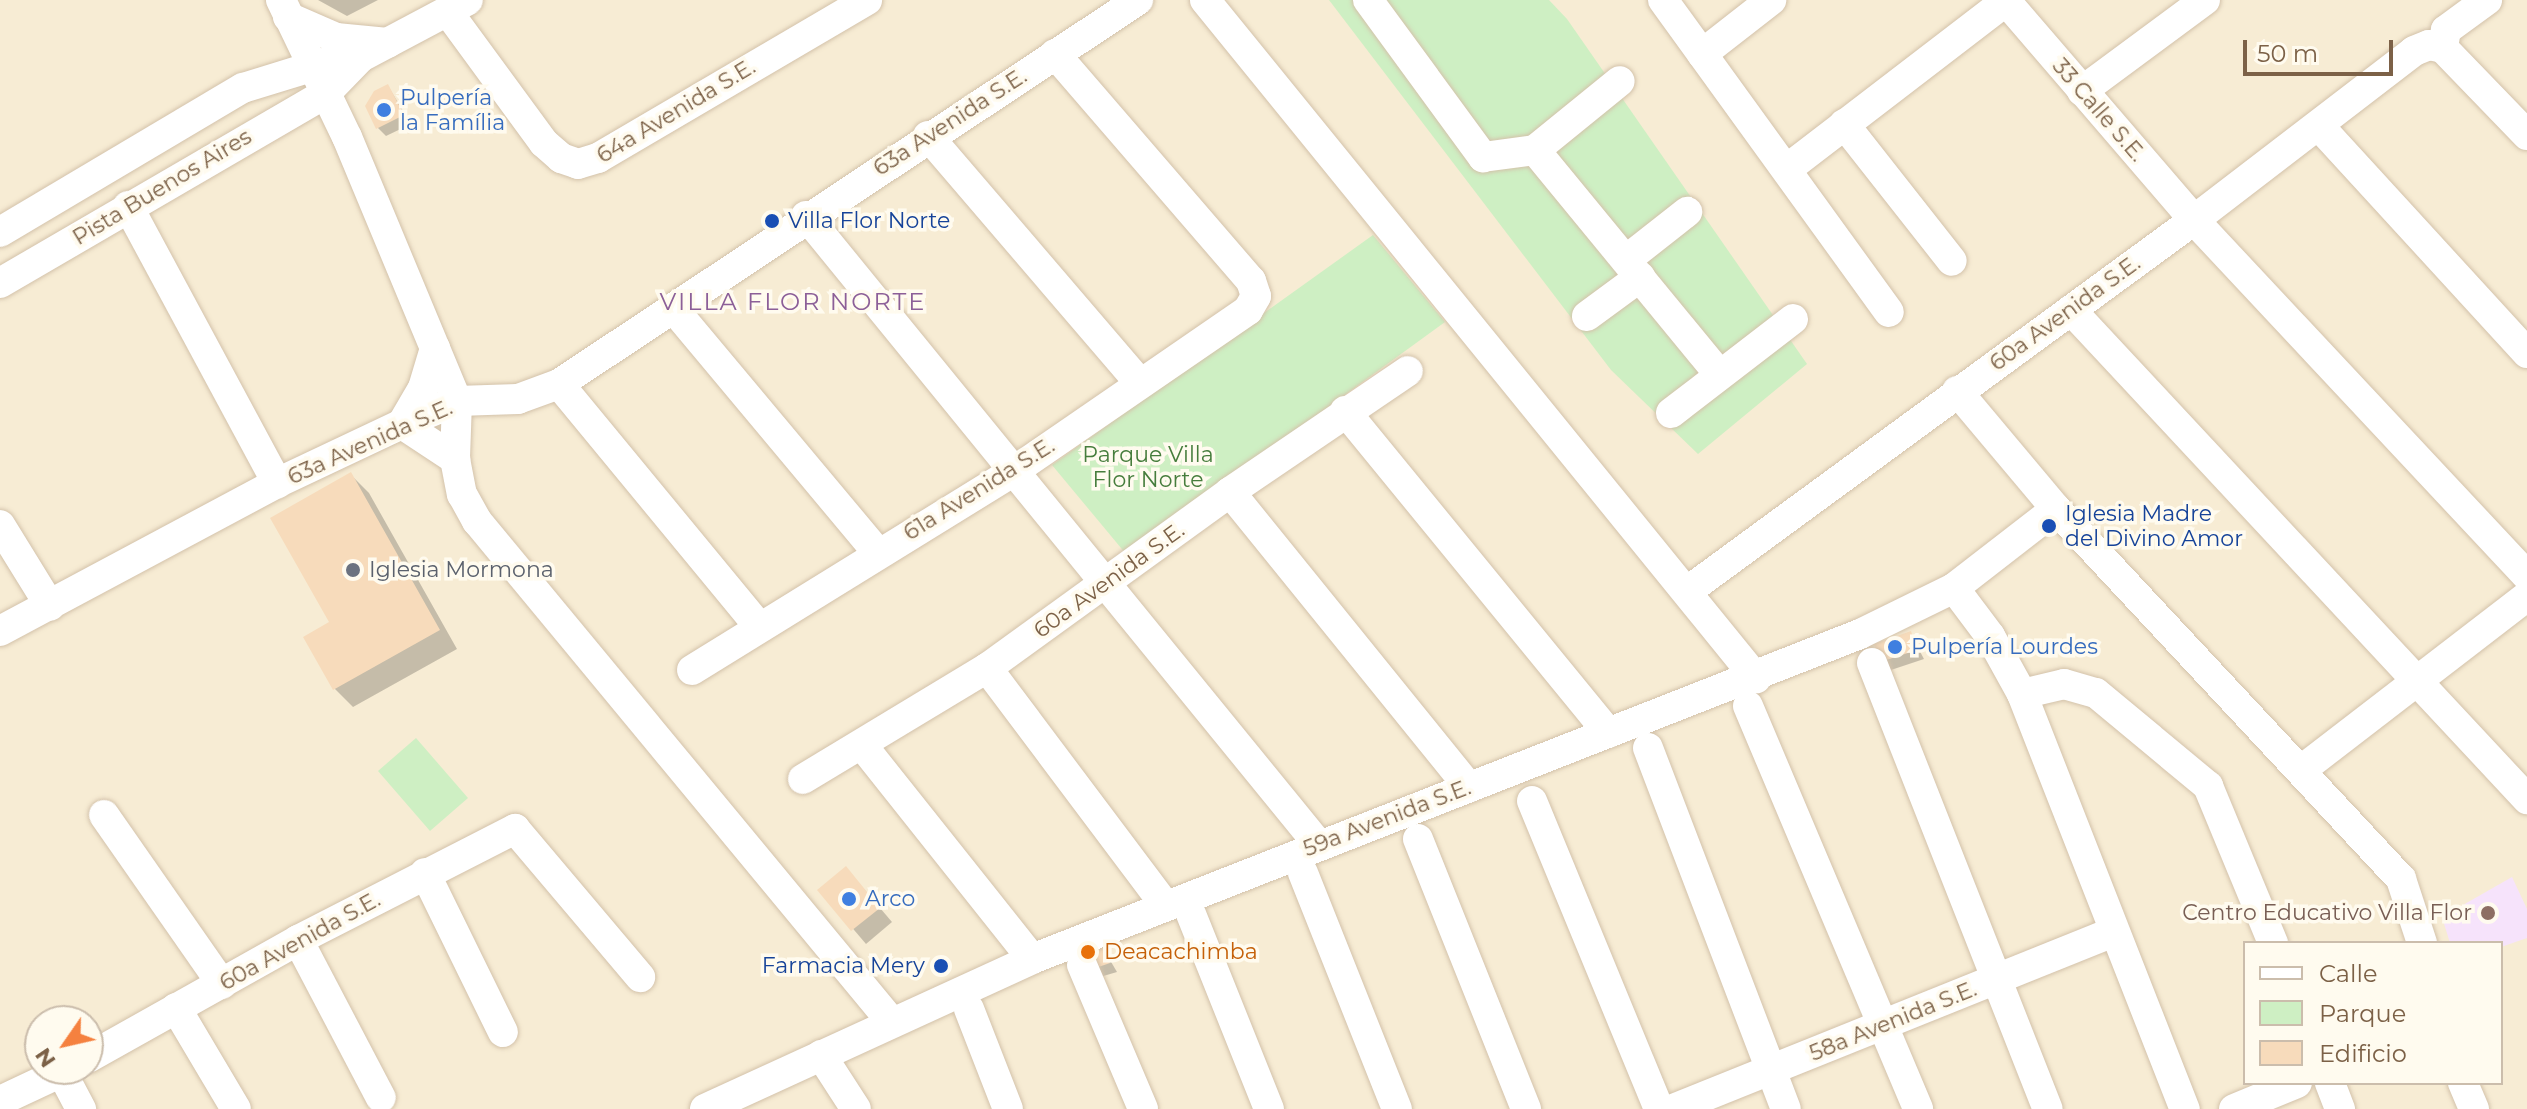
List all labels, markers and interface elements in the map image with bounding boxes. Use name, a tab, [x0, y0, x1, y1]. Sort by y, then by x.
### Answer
scale bar	[2247, 24, 2397, 74]
text: 50 m	[2257, 39, 2318, 68]
street label: 64a Avenida S.E.	[592, 53, 760, 169]
street label: 33 Calle S.E.	[2047, 53, 2151, 167]
street label: 63a Avenida S.E.	[868, 63, 1032, 181]
place label: Pulpería la Família	[400, 84, 505, 136]
marker: Pulpería la Família	[375, 101, 393, 119]
street label: Pista Buenos Aires	[68, 123, 256, 251]
place label: Villa Flor Norte	[788, 208, 950, 234]
marker: Villa Flor Norte	[763, 212, 781, 230]
street label: 60a Avenida S.E.	[1985, 250, 2145, 376]
district label: VILLA FLOR NORTE	[660, 288, 926, 316]
street label: 63a Avenida S.E.	[284, 394, 456, 490]
street label: 61a Avenida S.E.	[899, 432, 1059, 546]
park label: Parque Villa Flor Norte	[1082, 441, 1214, 492]
place label: Iglesia Madre del Divino Amor	[2065, 500, 2243, 552]
street label: 60a Avenida S.E.	[1029, 517, 1189, 643]
marker: Iglesia Madre del Divino Amor	[2040, 517, 2058, 535]
place label: Iglesia Mormona	[369, 557, 554, 583]
marker: Iglesia Mormona	[344, 561, 362, 579]
place label: Pulpería Lourdes	[1911, 634, 2098, 660]
marker: Pulpería Lourdes	[1886, 638, 1904, 656]
street label: 59a Avenida S.E.	[1299, 774, 1475, 862]
street label: 60a Avenida S.E.	[215, 886, 385, 996]
place label: Arco	[865, 886, 915, 912]
marker: Arco	[840, 890, 858, 908]
place label: Centro Educativo Villa Flor	[2182, 900, 2472, 926]
marker: Centro Educativo Villa Flor	[2479, 904, 2497, 922]
place label: Deacachimba	[1104, 939, 1258, 965]
legend	[2243, 941, 2503, 1085]
marker: Deacachimba	[1079, 943, 1097, 961]
place label: Farmacia Mery	[762, 953, 925, 979]
marker: Farmacia Mery	[932, 957, 950, 975]
text: Calle	[2319, 959, 2377, 988]
street label: 58a Avenida S.E.	[1806, 975, 1980, 1067]
text: Parque	[2319, 999, 2406, 1028]
north arrow	[24, 1005, 104, 1085]
text: Edificio	[2319, 1039, 2407, 1068]
text: N	[29, 1043, 62, 1073]

